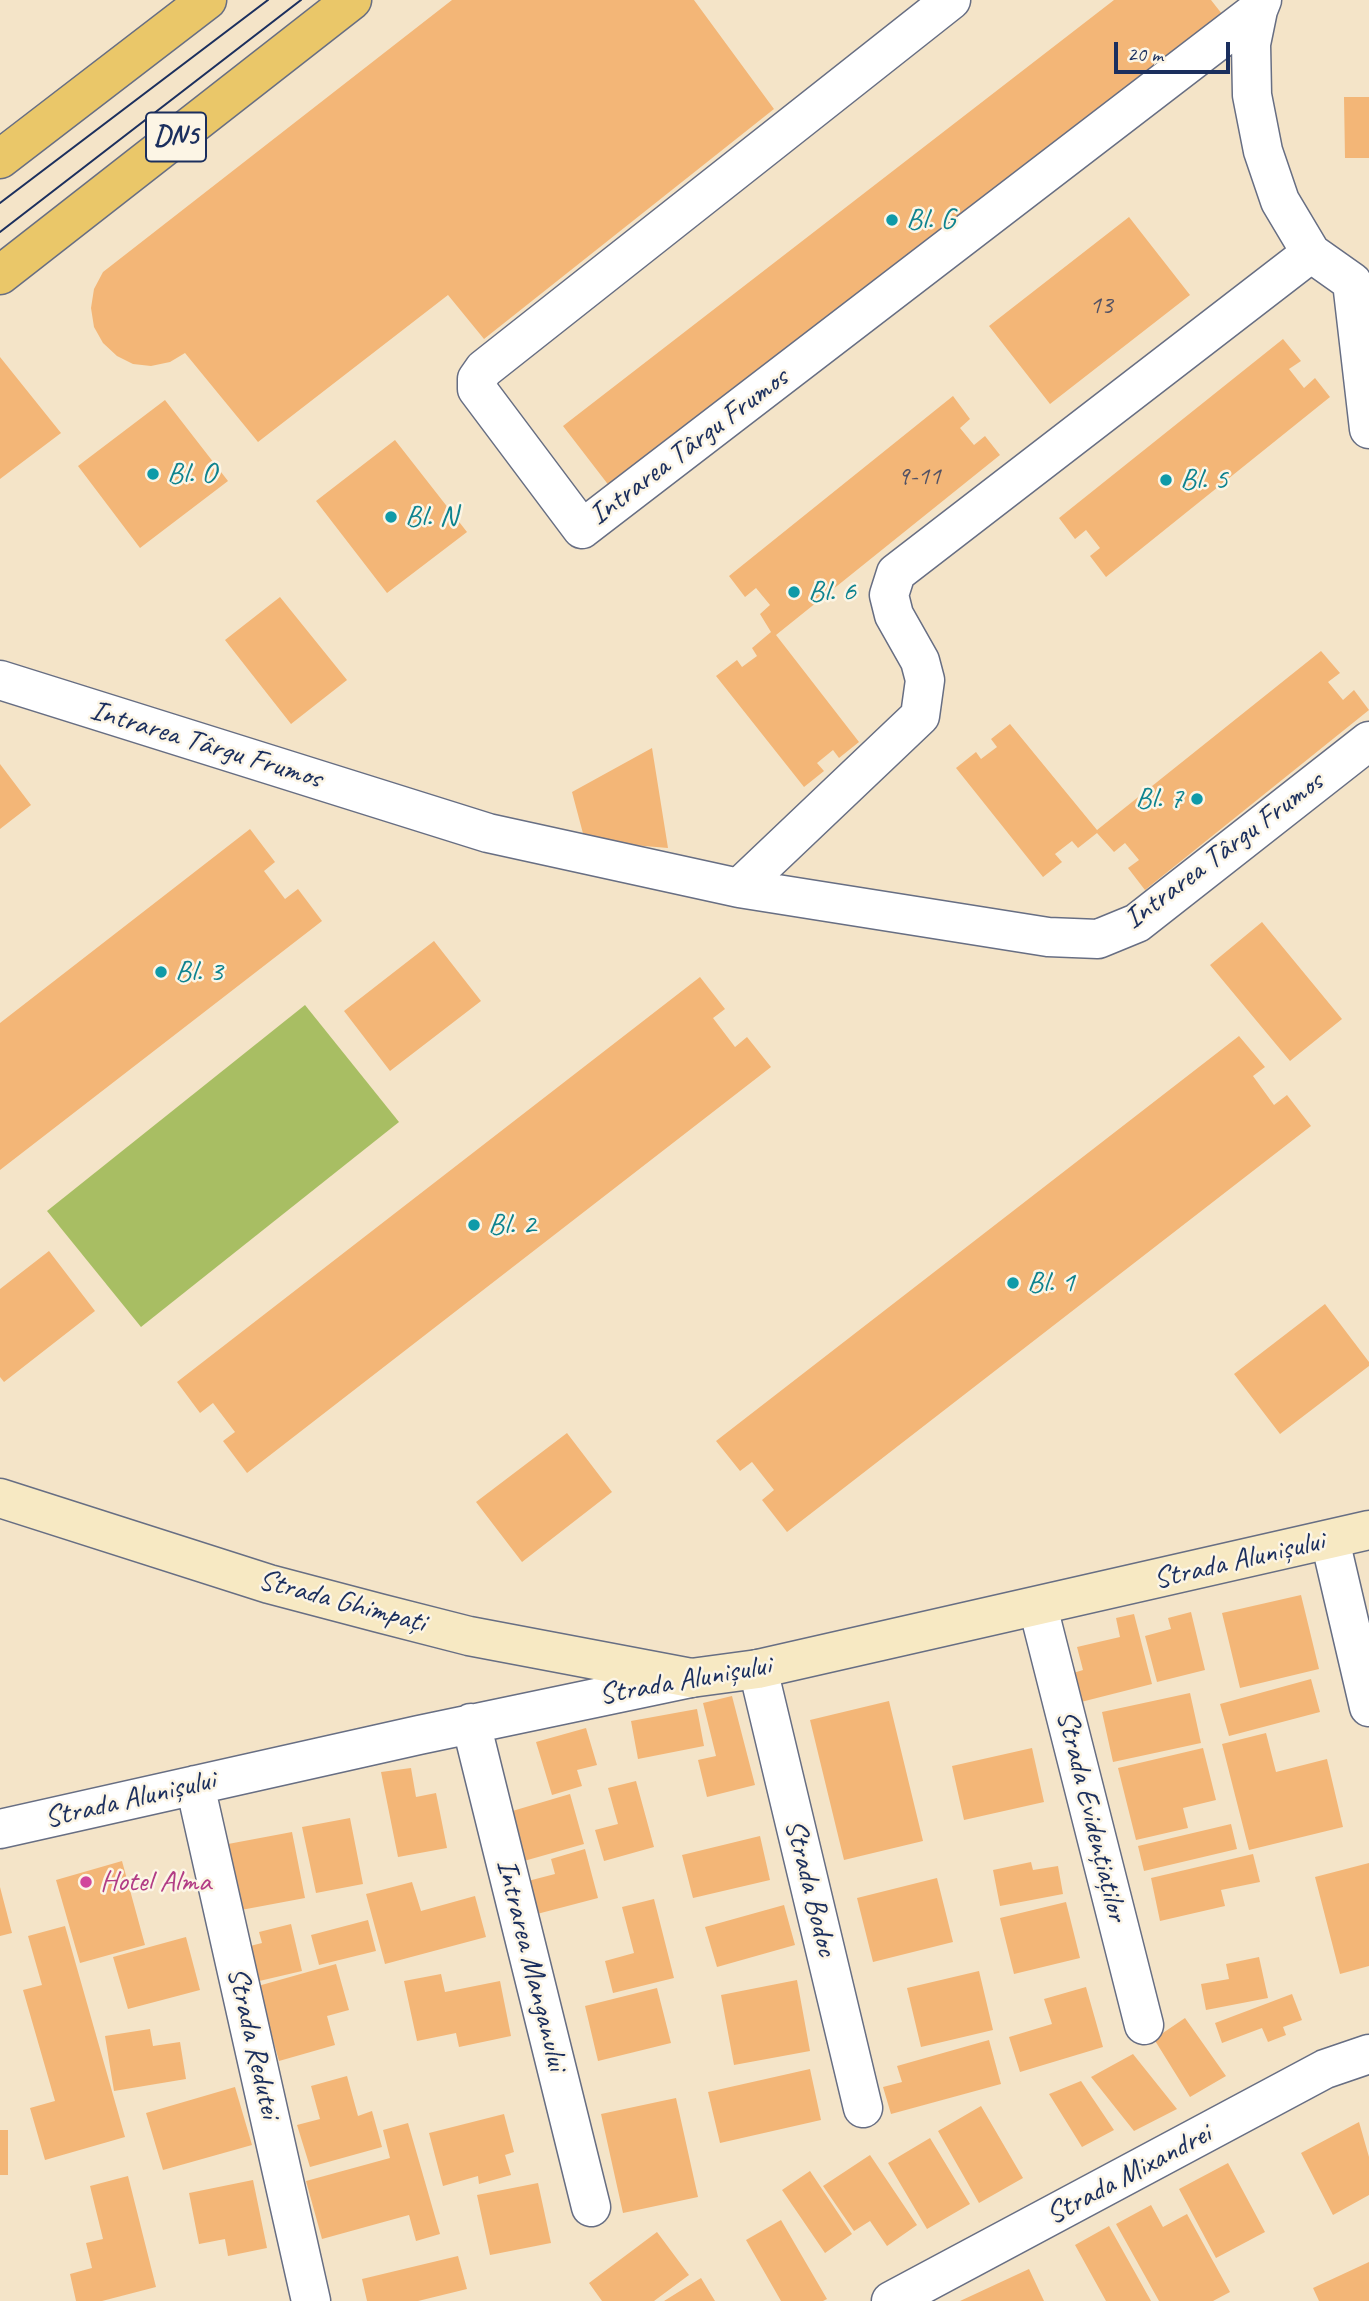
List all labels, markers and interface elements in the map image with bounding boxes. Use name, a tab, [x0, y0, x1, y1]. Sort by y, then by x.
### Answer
scale bar	[1117, 28, 1232, 72]
text: 20 m	[1127, 41, 1163, 67]
road number: DN5	[146, 113, 206, 162]
place label: Bl. G	[906, 202, 955, 238]
marker: Bl. G	[884, 212, 900, 228]
house number: 13	[1089, 290, 1113, 322]
street label: Intrarea Târgu Frumos	[582, 360, 796, 534]
place label: Bl. O	[167, 456, 216, 492]
house number: 9-11	[897, 461, 941, 493]
place label: Bl. 5	[1180, 462, 1228, 498]
marker: Bl. O	[145, 466, 161, 482]
marker: Bl. 5	[1158, 472, 1174, 488]
place label: Bl. N	[405, 499, 457, 535]
marker: Bl. N	[383, 509, 399, 525]
place label: Bl. 6	[808, 574, 856, 610]
marker: Bl. 6	[786, 584, 802, 600]
street label: Intrarea Târgu Frumos	[86, 693, 326, 797]
street label: Intrarea Târgu Frumos	[1117, 764, 1331, 938]
place label: Bl. 7	[1135, 781, 1183, 817]
marker: Bl. 7	[1189, 791, 1205, 807]
place label: Bl. 3	[175, 954, 223, 990]
marker: Bl. 3	[153, 964, 169, 980]
place label: Bl. 2	[488, 1207, 536, 1243]
marker: Bl. 2	[466, 1217, 482, 1233]
place label: Bl. 1	[1027, 1265, 1075, 1301]
marker: Bl. 1	[1005, 1275, 1021, 1291]
street label: Strada Alunișului	[1150, 1524, 1328, 1598]
street label: Strada Ghimpați	[254, 1562, 430, 1642]
street label: Strada Alunișului	[596, 1648, 774, 1714]
street label: Strada Evidențiaților	[1047, 1707, 1135, 1925]
street label: Strada Alunișului	[41, 1763, 219, 1837]
street label: Strada Bodoc	[776, 1816, 844, 1960]
street label: Intrarea Manganului	[487, 1856, 575, 2074]
place label: Hotel Alma	[100, 1864, 211, 1900]
marker: Hotel Alma	[78, 1874, 94, 1890]
street label: Strada Redutei	[218, 1964, 288, 2122]
street label: Strada Mixandrei	[1040, 2117, 1218, 2233]

